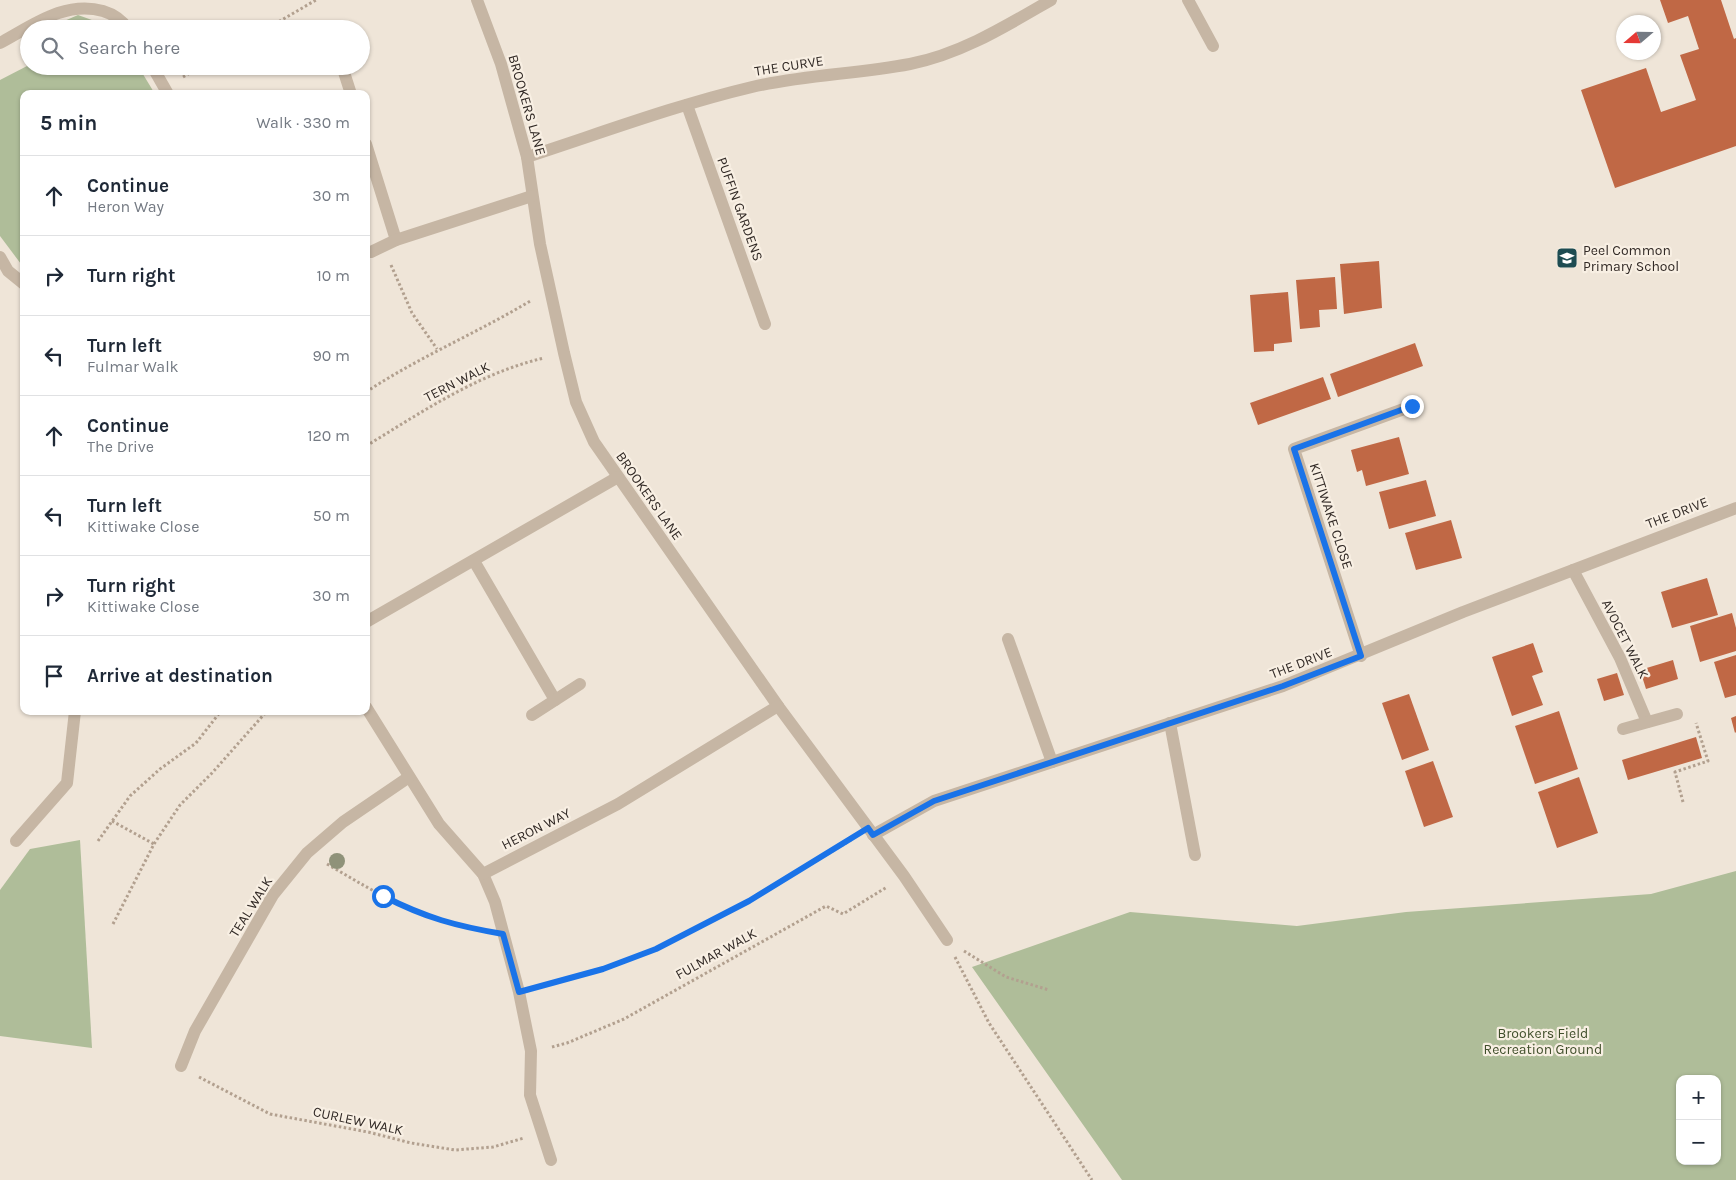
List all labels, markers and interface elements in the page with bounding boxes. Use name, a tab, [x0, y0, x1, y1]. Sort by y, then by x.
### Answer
north arrow	[1616, 15, 1661, 60]
search box	[20, 20, 370, 75]
icon: search	[38, 34, 66, 62]
text: Search here	[78, 37, 180, 59]
street label: THE CURVE	[753, 52, 825, 80]
street label: BROOKERS LANE	[504, 53, 550, 157]
text: 5 min	[40, 111, 97, 135]
text: Walk · 330 m	[256, 113, 350, 132]
street label: PUFFIN GARDENS	[713, 155, 767, 263]
text: Continue	[87, 175, 169, 197]
icon: ahead	[40, 182, 68, 210]
text: 30 m	[312, 186, 350, 205]
text: Heron Way	[87, 197, 164, 216]
place label: Peel Common Primary School	[1583, 242, 1679, 275]
school or university icon: Peel Common Primary School	[1555, 246, 1579, 270]
icon: right	[40, 262, 68, 290]
text: Turn right	[87, 265, 176, 287]
text: 10 m	[316, 266, 350, 285]
text: Turn left	[87, 335, 162, 357]
icon: left	[40, 342, 68, 370]
text: 90 m	[312, 346, 350, 365]
text: Fulmar Walk	[87, 357, 179, 376]
street label: TERN WALK	[421, 358, 493, 406]
route end	[1401, 395, 1424, 418]
text: Continue	[87, 415, 169, 437]
icon: ahead	[40, 422, 68, 450]
text: 120 m	[307, 426, 350, 445]
text: The Drive	[87, 437, 154, 456]
street label: BROOKERS LANE	[612, 448, 686, 544]
street label: KITTIWAKE CLOSE	[1306, 461, 1356, 571]
street label: THE DRIVE	[1644, 493, 1710, 533]
text: Turn left	[87, 495, 162, 517]
icon: left	[40, 502, 68, 530]
text: 50 m	[313, 506, 350, 525]
text: Kittiwake Close	[87, 517, 199, 536]
text: Turn right	[87, 575, 176, 597]
icon: right	[40, 582, 68, 610]
text: 30 m	[312, 586, 350, 605]
text: Kittiwake Close	[87, 597, 199, 616]
street label: AVOCET WALK	[1598, 597, 1652, 682]
street label: THE DRIVE	[1268, 643, 1334, 683]
icon: arrive	[40, 662, 68, 690]
text: Arrive at destination	[87, 665, 273, 687]
street label: HERON WAY	[499, 804, 574, 854]
street label: TEAL WALK	[226, 873, 276, 940]
route start	[372, 885, 395, 908]
street label: FULMAR WALK	[673, 925, 760, 983]
park label: Brookers Field Recreation Ground	[1484, 1025, 1602, 1058]
map controls	[1676, 1075, 1721, 1165]
button: +	[1676, 1075, 1721, 1120]
street label: CURLEW WALK	[311, 1103, 405, 1139]
button: −	[1676, 1120, 1721, 1165]

